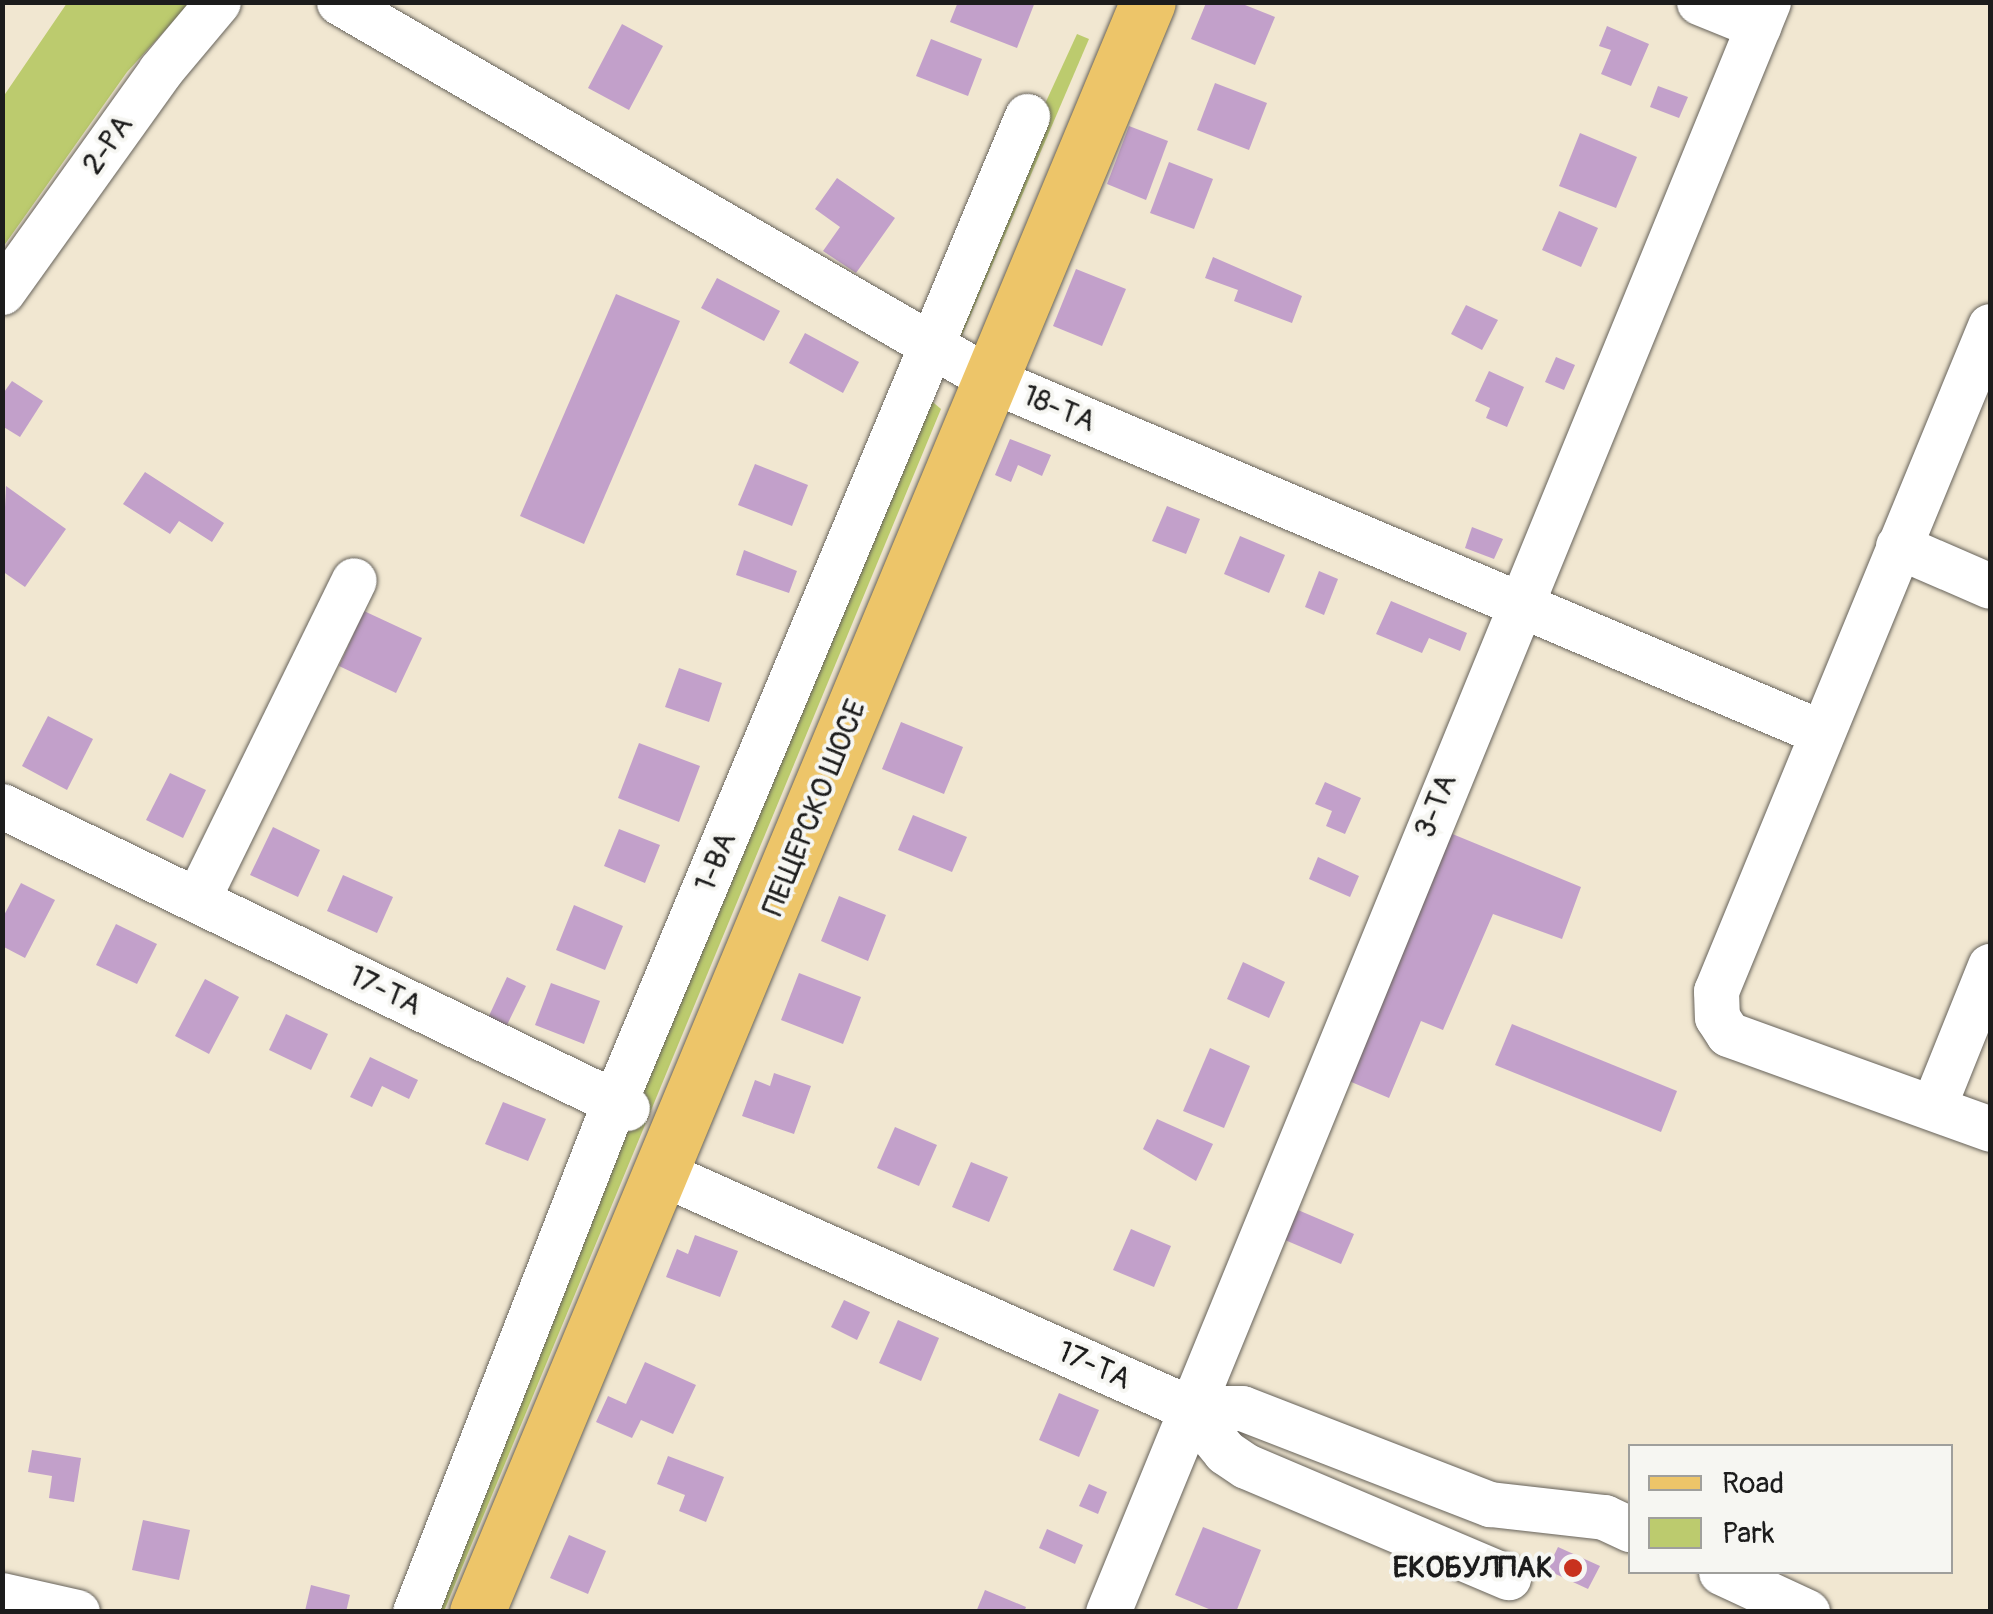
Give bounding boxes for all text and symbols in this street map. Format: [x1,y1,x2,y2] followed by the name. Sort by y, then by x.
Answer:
[75,108,141,182] street label: 2-РА
[1017,378,1101,440] street label: 18-ТА
[755,695,875,921] street label: ПЕЩЕРСКО ШОСЕ
[1407,769,1465,843] street label: 3-ТА
[688,827,744,897] street label: 1-ВА
[343,958,427,1024] street label: 17-ТА
[1052,1334,1136,1398] street label: 17-ТА
[1628,1444,1953,1574] legend
[1722,1465,1784,1502] text: Road
[1722,1515,1775,1552] text: Park
[1392,1550,1553,1586] place label: ЕКОБУЛПАК
[1562,1557,1584,1579] marker: ЕКОБУЛПАК

